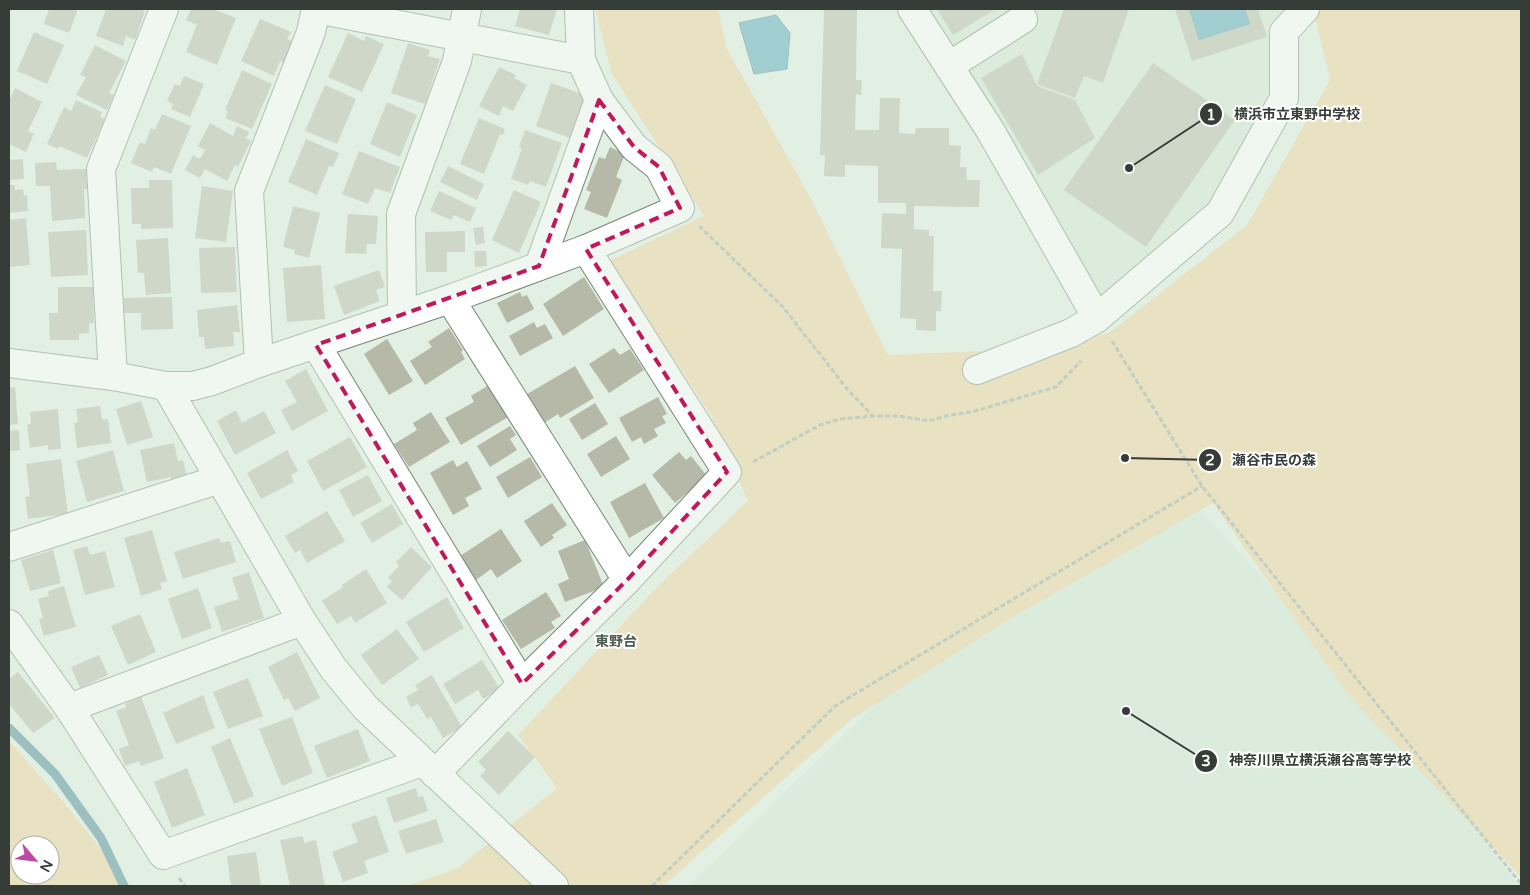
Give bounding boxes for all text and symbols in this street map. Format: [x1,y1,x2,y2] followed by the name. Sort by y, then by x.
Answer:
[1199,100,1370,129] callout: 横浜市立東野中学校
[1206,106,1216,124] text: 1
[1234,106,1360,123] text: 横浜市立東野中学校
[1197,446,1326,475] callout: 瀬谷市民の森
[1205,451,1215,469] text: 2
[1232,452,1316,469] text: 瀬谷市民の森
[595,633,637,650] district label: 東野台
[1194,746,1421,775] callout: 神奈川県立横浜瀬谷高等学校
[1201,752,1211,770] text: 3
[1229,752,1411,769] text: 神奈川県立横浜瀬谷高等学校
[10,835,60,885] north arrow
[36,857,56,875] text: N

